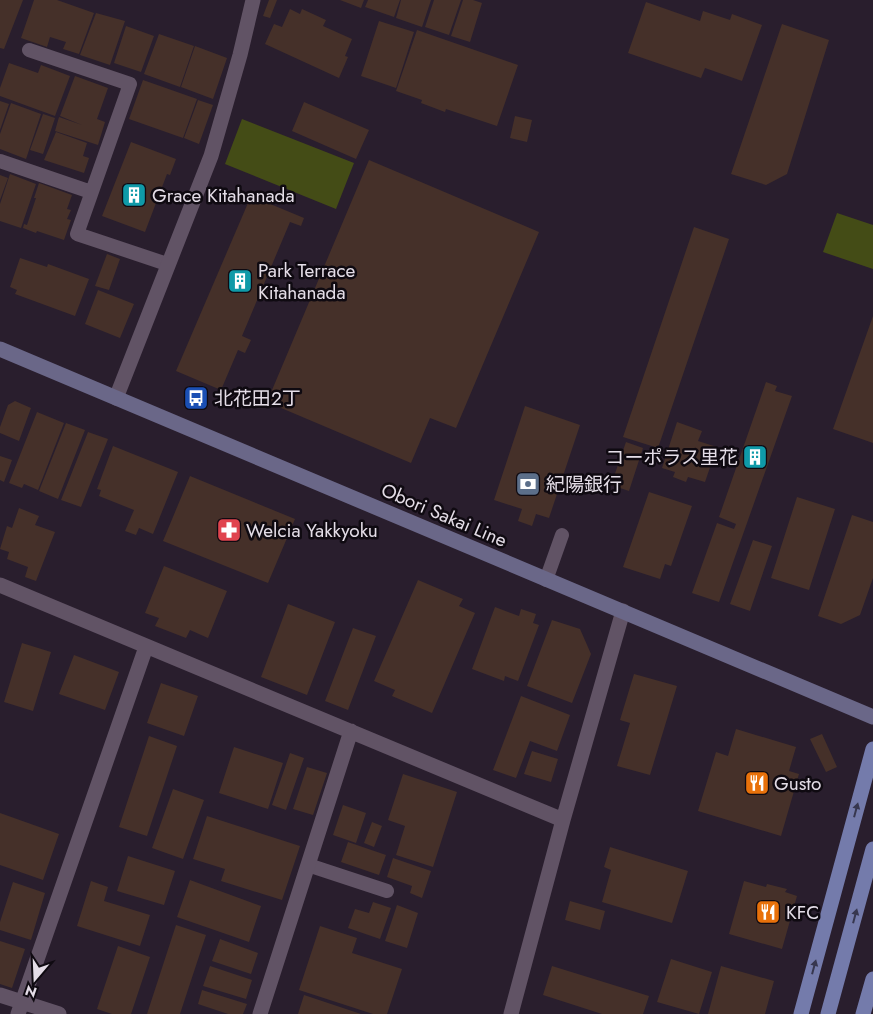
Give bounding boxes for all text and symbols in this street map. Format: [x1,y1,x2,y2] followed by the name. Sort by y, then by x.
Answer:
[121,182,147,208] building icon: Grace Kitahanada
[152,182,295,209] place label: Grace Kitahanada
[258,257,356,306] place label: Park Terrace Kitahanada
[227,268,253,294] building icon: Park Terrace Kitahanada
[183,385,209,411] bus stop icon: 北花田2丁
[214,385,301,412] place label: 北花田2丁
[605,444,738,471] place label: コーポラス里花
[742,444,768,470] building icon: コーポラス里花
[515,471,541,497] bank icon: 紀陽銀行
[546,471,622,498] place label: 紀陽銀行
[377,476,511,554] street label: Obori Sakai Line
[216,517,242,543] pharmacy icon: Welcia Yakkyoku
[246,517,378,544] place label: Welcia Yakkyoku
[744,770,770,796] restaurant icon: Gusto
[774,770,821,797] place label: Gusto
[852,802,860,818] one-way arrow
[755,899,781,925] restaurant icon: KFC
[786,899,819,926] place label: KFC
[851,909,859,924] one-way arrow
[10,954,60,1004] north arrow
[810,959,818,974] one-way arrow
[22,980,39,1003] text: N

